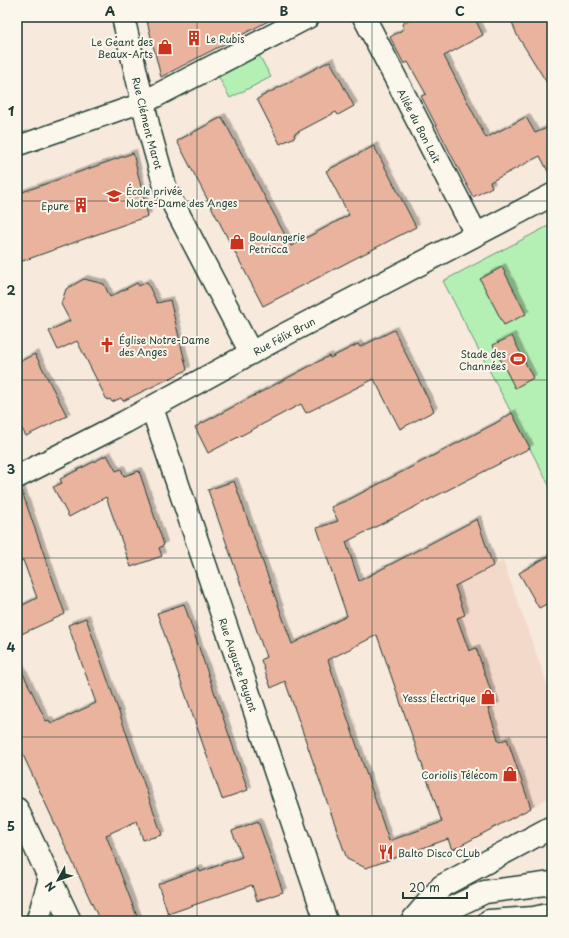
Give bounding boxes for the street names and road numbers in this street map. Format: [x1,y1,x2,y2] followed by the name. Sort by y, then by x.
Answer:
[130,75,167,171] street label: Rue Clément Marot
[395,86,445,165] street label: Allée du Bon Lait
[250,313,317,358] street label: Rue Félix Brun
[216,616,262,714] street label: Rue Auguste Payant

